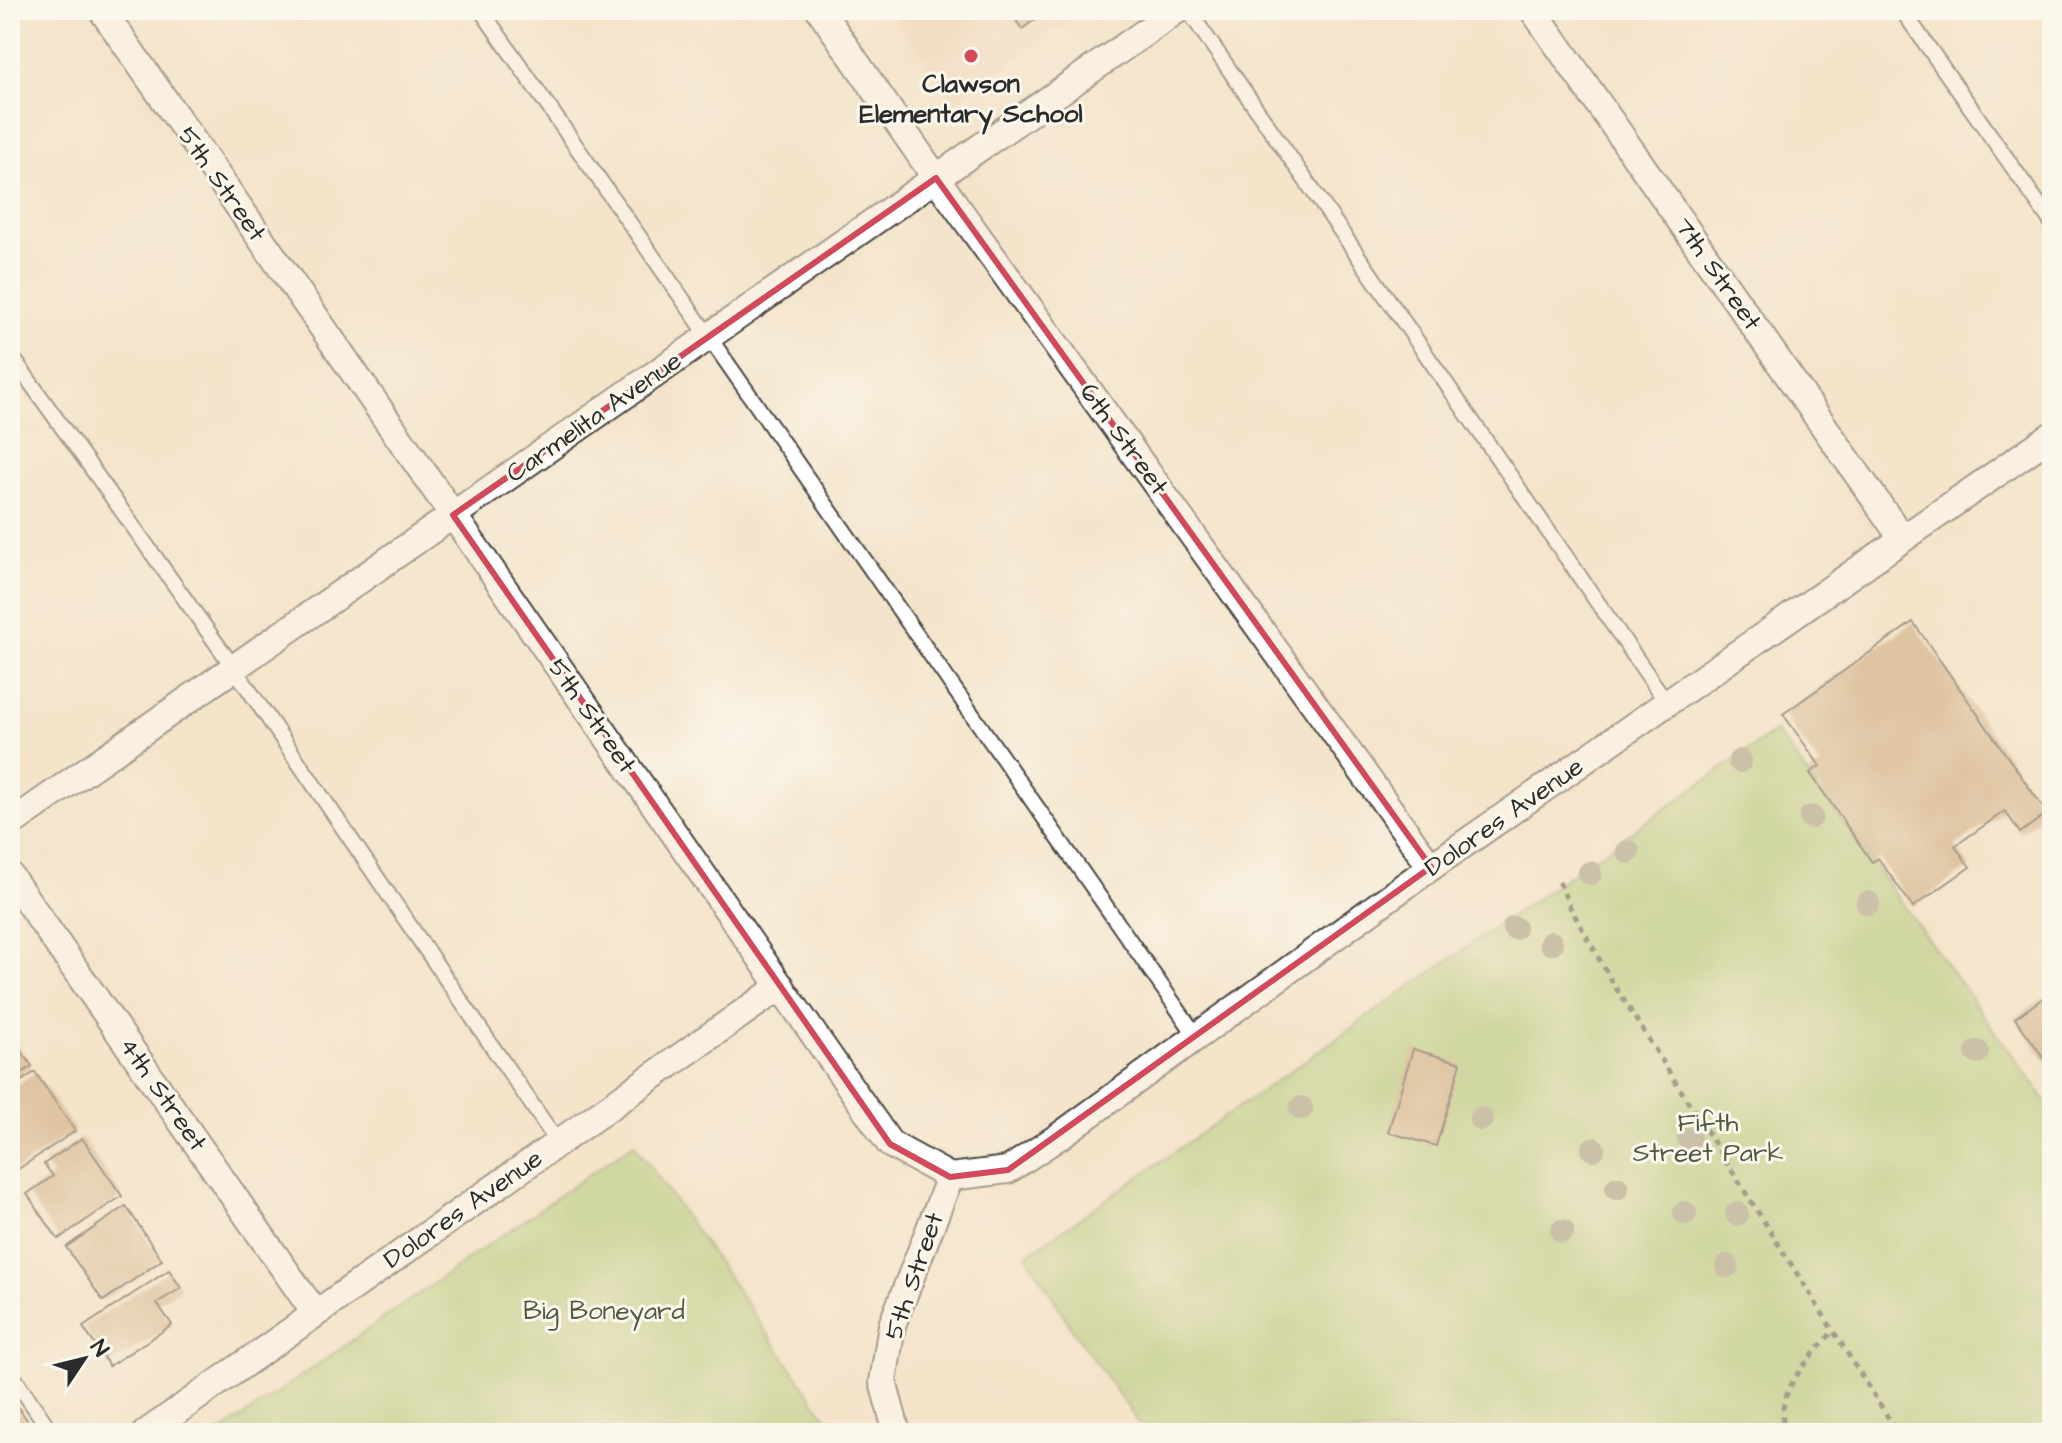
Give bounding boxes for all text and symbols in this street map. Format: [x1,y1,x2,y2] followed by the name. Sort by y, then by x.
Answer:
[962,47,980,65] marker: Clawson Elementary School
[860,66,1082,135] place label: Clawson Elementary School
[169,119,275,249] street label: 5th Street
[1666,210,1770,338] street label: 7th Street
[499,343,689,491] street label: Carmelita Avenue
[1071,376,1177,503] street label: 6th Street
[539,651,645,781] street label: 5th Street
[1417,749,1591,885] street label: Dolores Avenue
[110,1030,216,1159] street label: 4th Street
[1633,1105,1783,1171] park label: Fifth Street Park
[376,1141,550,1277] street label: Dolores Avenue
[875,1207,953,1344] street label: 5th Street
[523,1293,685,1331] park label: Big Boneyard
[44,1319,124,1399] north arrow
[83,1334,116,1363] text: N

